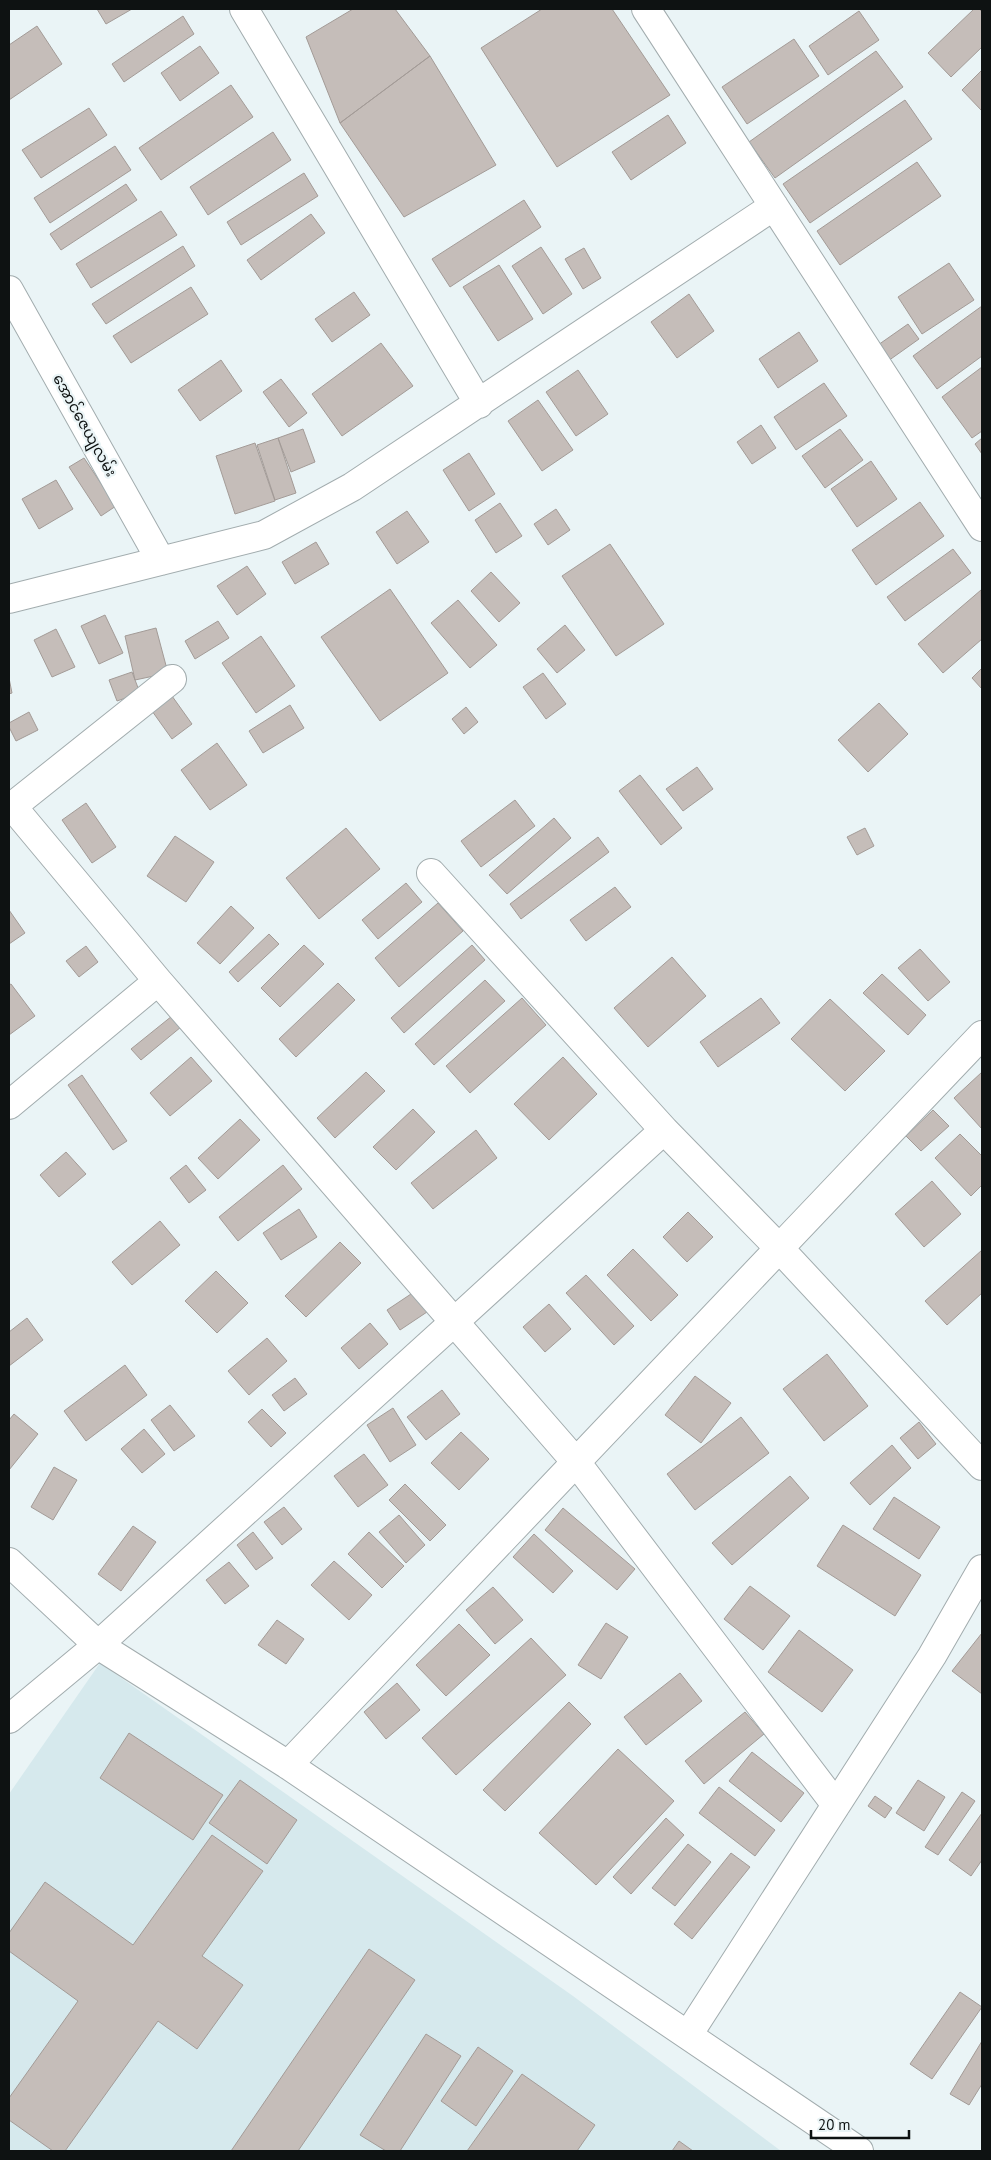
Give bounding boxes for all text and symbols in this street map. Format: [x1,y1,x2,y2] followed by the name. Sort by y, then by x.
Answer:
[46,370,121,481] street label: အောင်ဇေယျလမ်း
[811,2108,908,2140] scale bar
[818,2115,851,2134] text: 20 m

